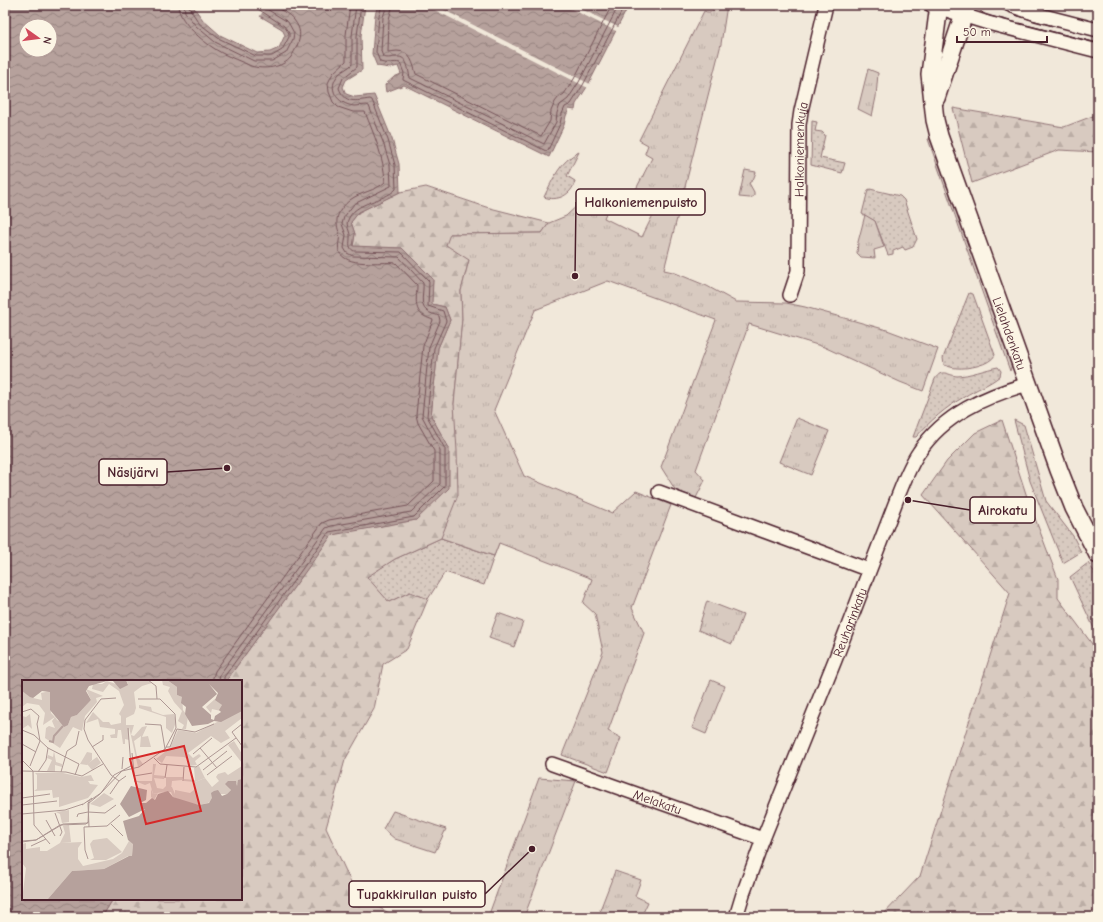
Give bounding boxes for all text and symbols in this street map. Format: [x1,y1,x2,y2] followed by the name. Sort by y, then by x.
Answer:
[18,18,58,58] north arrow
[957,18,1047,44] scale bar
[963,25,991,39] text: 50 m
[40,35,54,45] text: N
[792,100,811,197] street label: Halkoniemenkuja
[576,189,705,215] callout: Halkoniemenpuisto
[584,194,698,211] text: Halkoniemenpuisto
[989,295,1029,372] street label: Lielahdenkatu
[99,459,167,485] callout: Näsijärvi
[107,464,159,481] text: Näsijärvi
[970,497,1035,523] callout: Airokatu
[978,502,1028,519] text: Airokatu
[830,586,870,659] street label: Reuharinkatu
[22,680,242,900] inset map
[631,787,683,817] street label: Melakatu
[349,881,485,907] callout: Tupakkirullan puisto
[357,886,477,903] text: Tupakkirullan puisto

